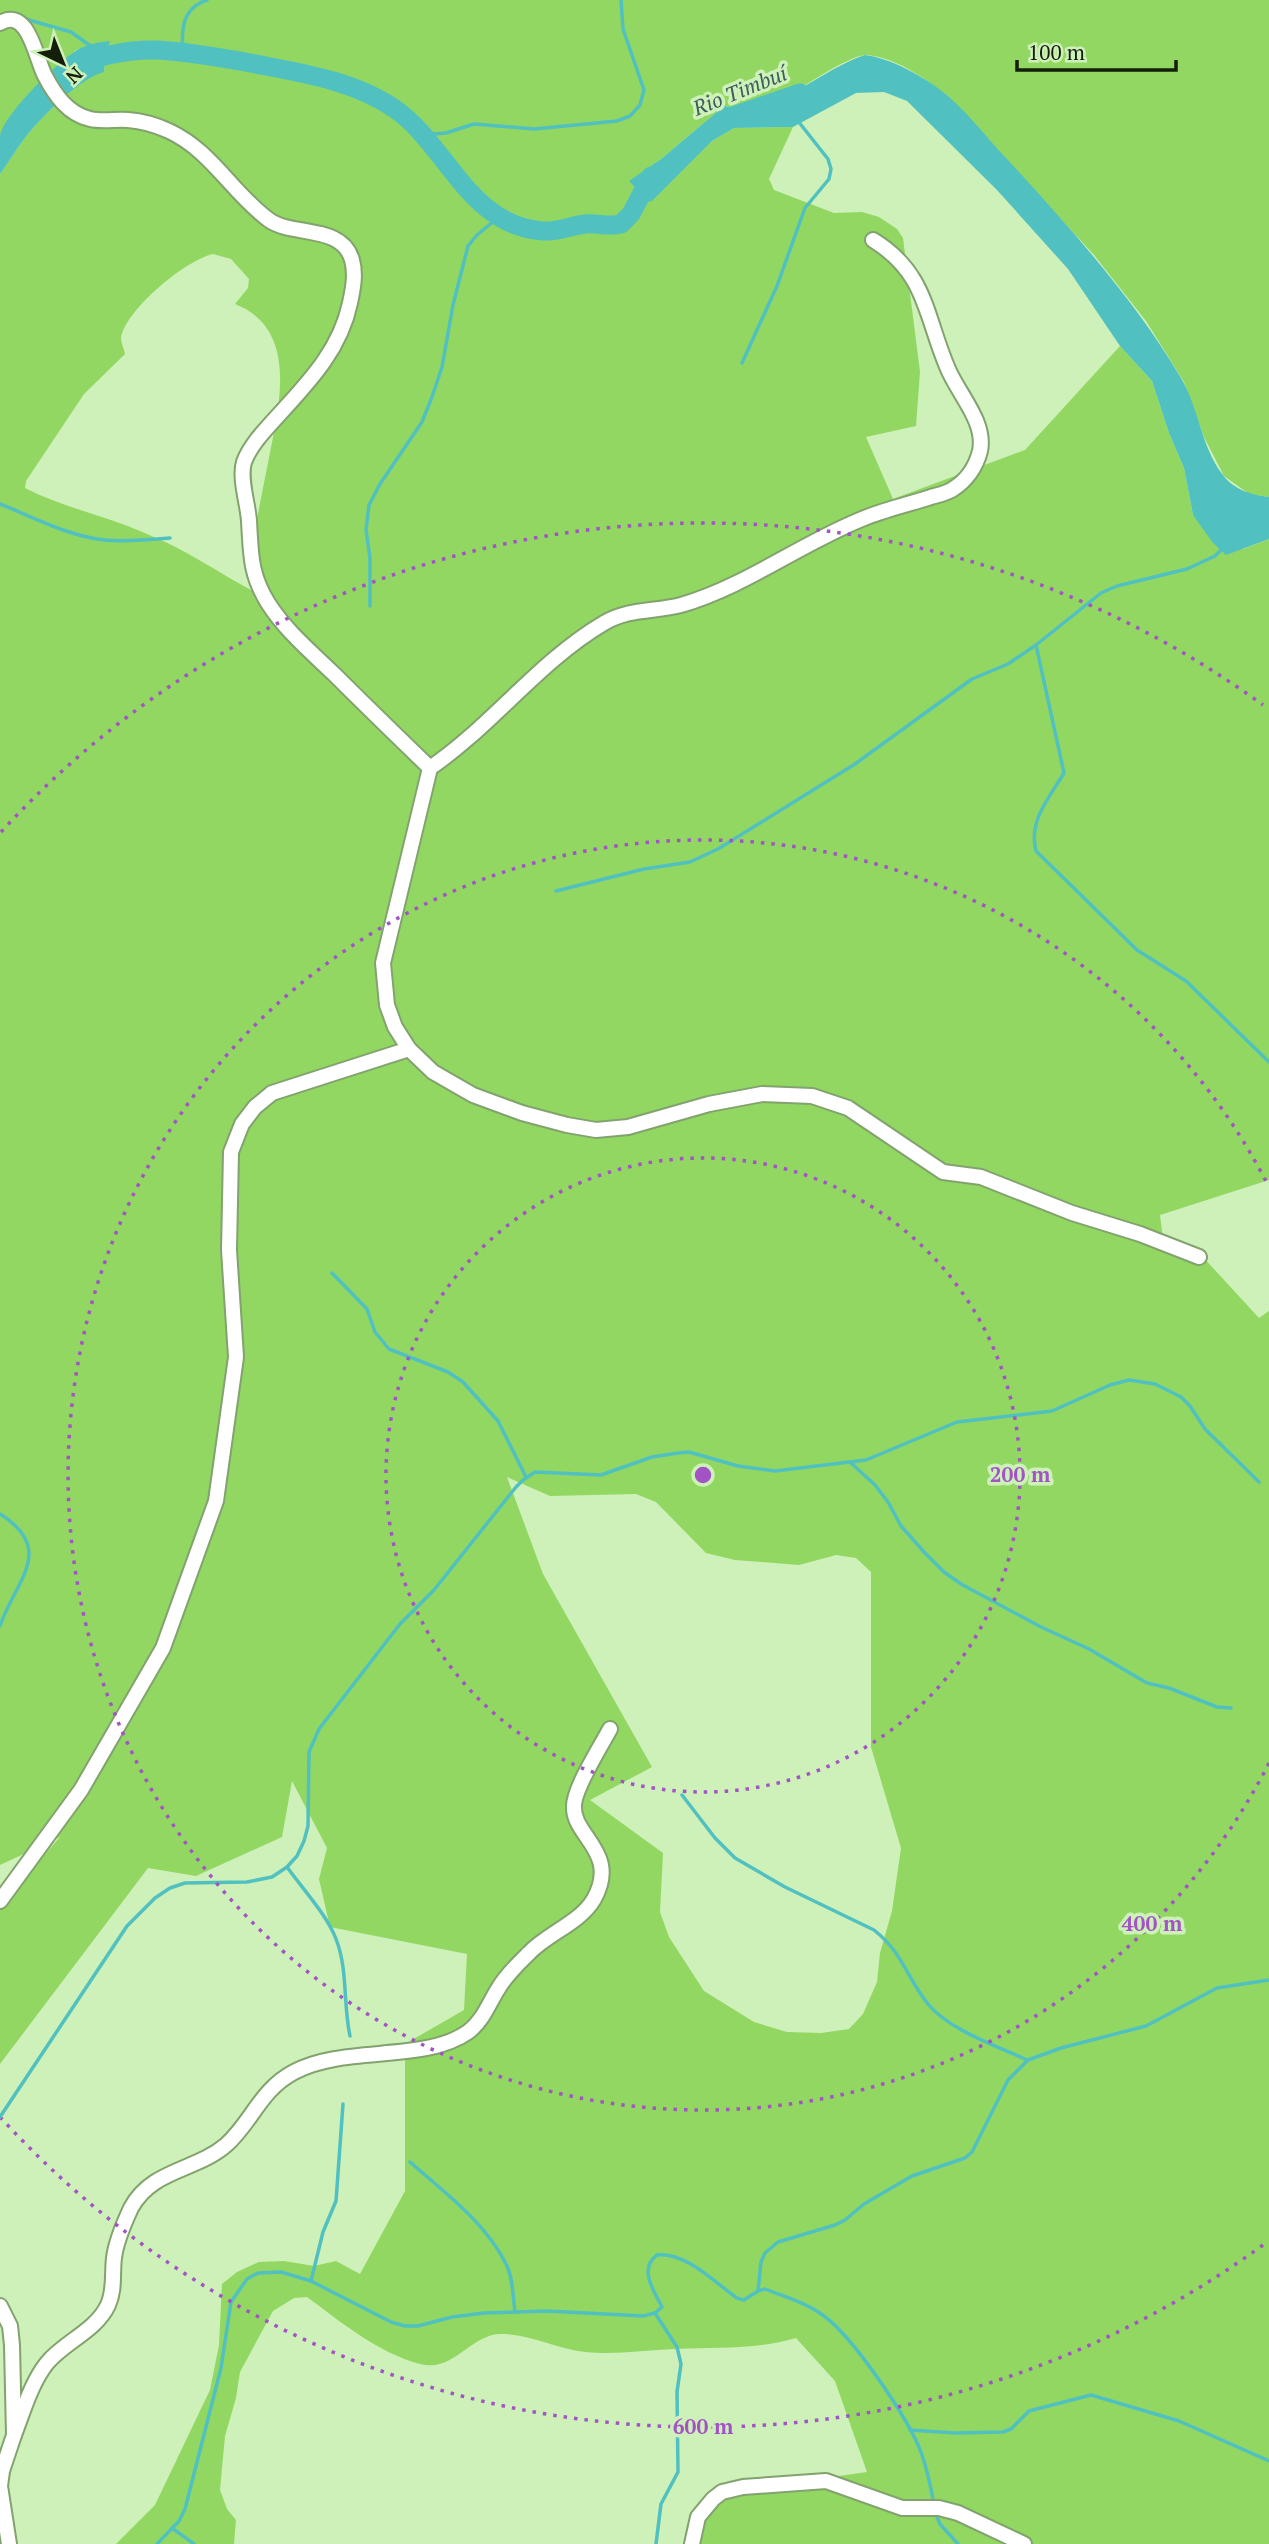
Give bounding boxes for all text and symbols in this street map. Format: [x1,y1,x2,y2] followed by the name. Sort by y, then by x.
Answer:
[28,28,98,98] north arrow
[1017,28,1176,72] scale bar
[1028,38,1085,66] text: 100 m
[688,58,793,122] water label: Rio Timbuí
[61,62,89,90] text: N
[990,1460,1051,1488] text: 200 m
[691,1463,715,1487] centre of rings
[1122,1909,1183,1937] text: 400 m
[673,2412,734,2440] text: 600 m

